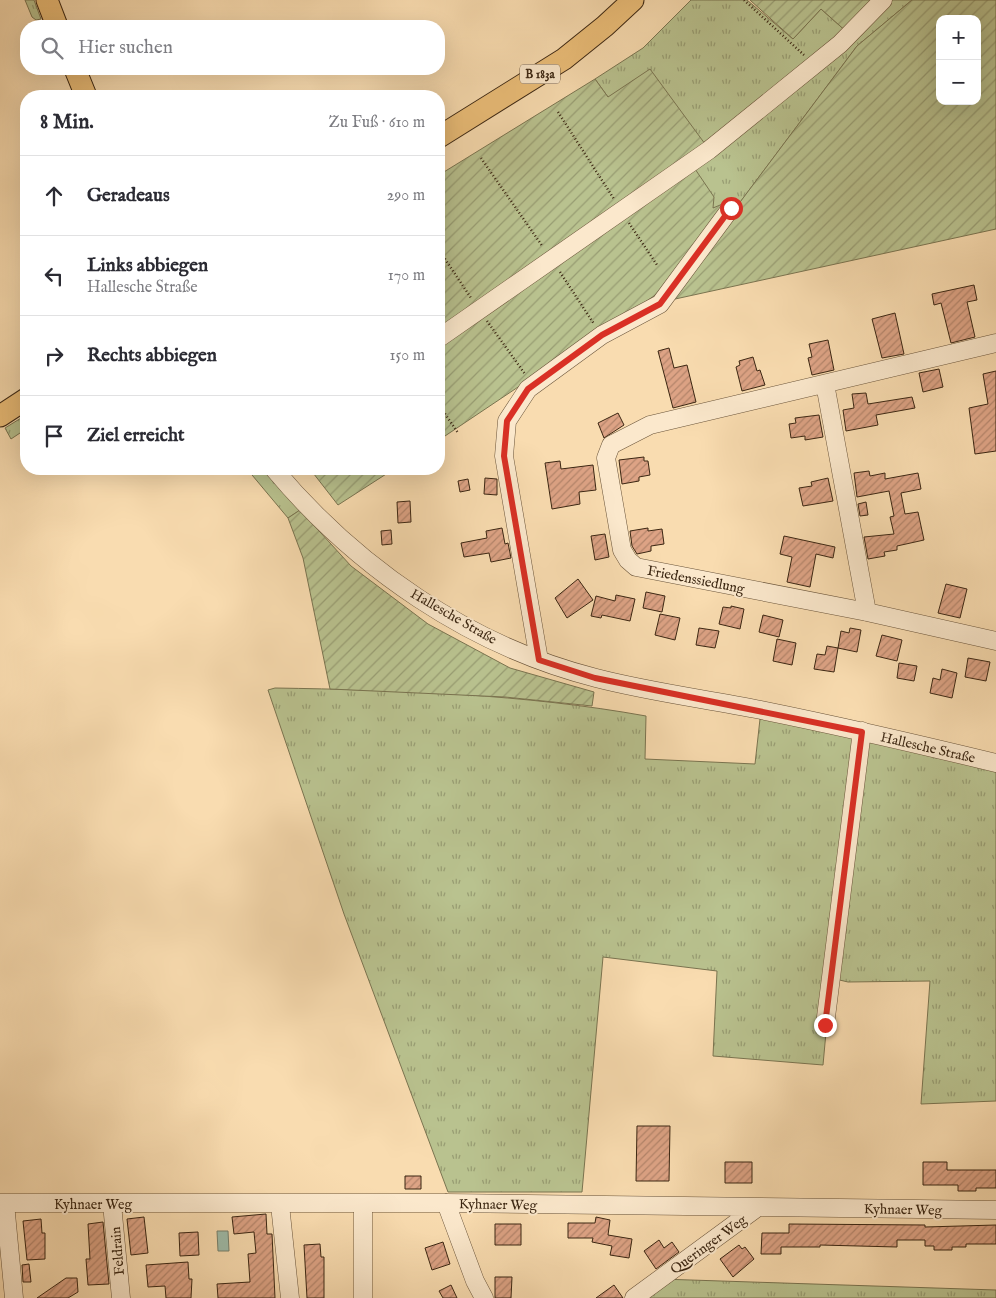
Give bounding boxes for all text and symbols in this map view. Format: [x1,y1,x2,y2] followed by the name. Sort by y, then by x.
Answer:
[936,15,981,105] map controls
[936,15,981,60] button: +
[20,20,445,75] search box
[38,34,66,62] icon: search
[78,36,173,60] text: Hier suchen
[936,60,981,105] button: −
[520,64,560,84] road number: B 183a
[40,109,94,136] text: 8 Min.
[329,113,425,133] text: Zu Fuß · 610 m
[40,182,68,210] icon: ahead
[87,184,170,208] text: Geradeaus
[387,186,425,206] text: 290 m
[720,197,743,220] route start
[87,254,208,278] text: Links abbiegen
[40,262,68,290] icon: left
[388,266,425,286] text: 170 m
[87,278,198,298] text: Hallesche Straße
[40,342,68,370] icon: right
[87,344,217,368] text: Rechts abbiegen
[390,346,425,366] text: 150 m
[40,422,68,450] icon: arrive
[87,424,185,448] text: Ziel erreicht
[646,562,746,598] street label: Friedenssiedlung
[407,585,500,649] street label: Hallesche Straße
[879,728,977,768] street label: Hallesche Straße
[814,1014,837,1037] route end
[459,1195,538,1215] street label: Kyhnaer Weg
[54,1196,133,1214] street label: Kyhnaer Weg
[864,1200,943,1220] street label: Kyhnaer Weg
[667,1211,751,1279] street label: Queringer Weg
[107,1225,129,1276] street label: Feldrain

